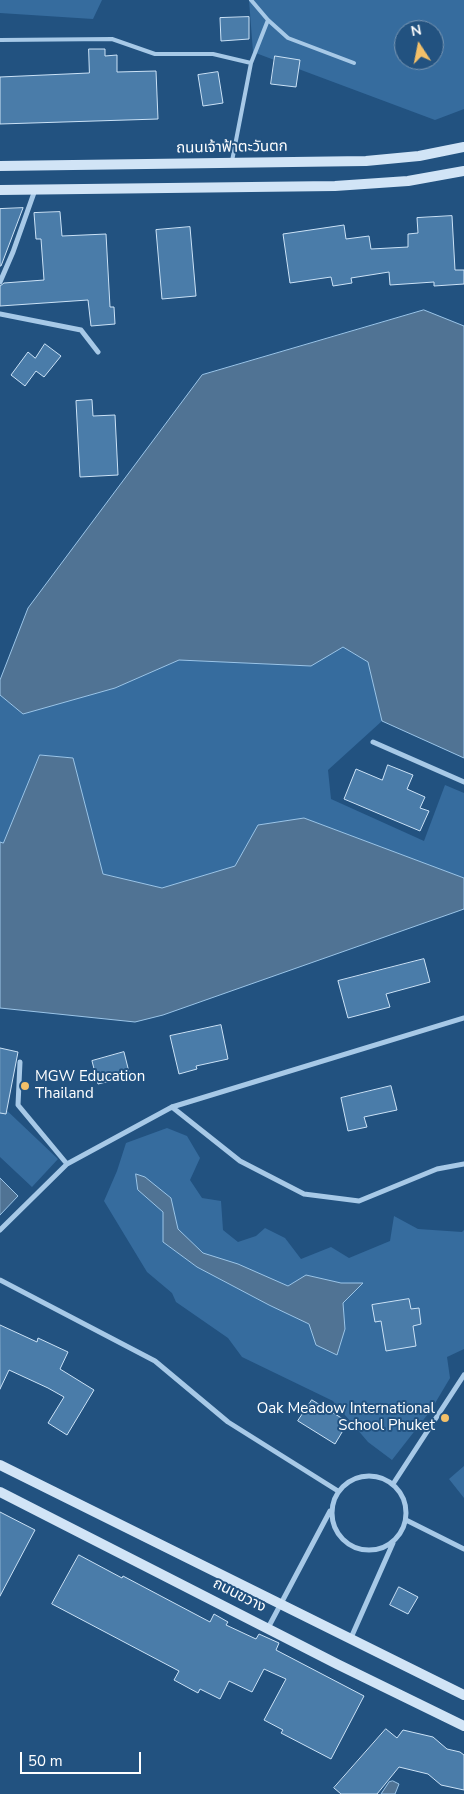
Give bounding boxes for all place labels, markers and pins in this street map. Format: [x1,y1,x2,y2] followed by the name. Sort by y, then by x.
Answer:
[35,1068,145,1103] place label: MGW Education Thailand
[19,1080,31,1092] marker: MGW Education Thailand
[257,1400,435,1435] place label: Oak Meadow International School Phuket
[439,1412,451,1424] marker: Oak Meadow International School Phuket

